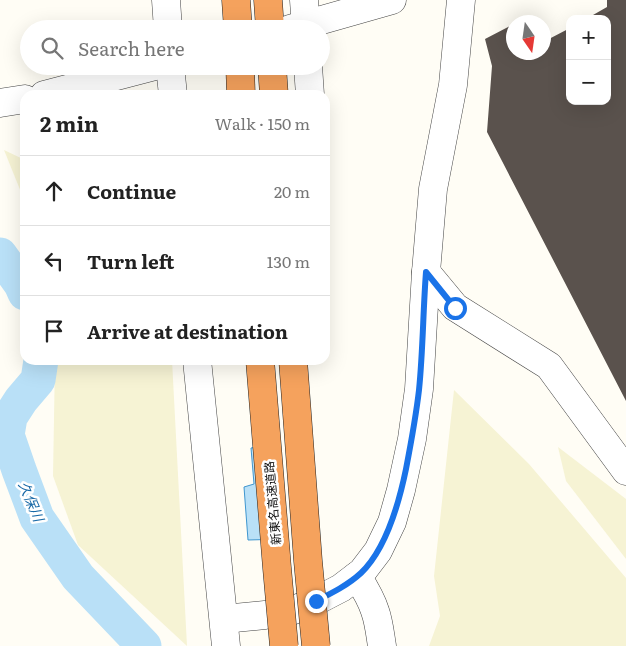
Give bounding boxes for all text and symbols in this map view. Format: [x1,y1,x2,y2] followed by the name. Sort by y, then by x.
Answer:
[506,15,551,60] north arrow
[566,15,611,105] map controls
[566,15,611,60] button: +
[20,20,330,75] search box
[38,34,66,62] icon: search
[78,34,185,62] text: Search here
[566,60,611,105] button: −
[40,107,99,138] text: 2 min
[215,111,310,135] text: Walk · 150 m
[40,177,68,205] icon: ahead
[87,177,176,205] text: Continue
[274,179,310,203] text: 20 m
[40,247,68,275] icon: left
[87,247,174,275] text: Turn left
[267,249,310,273] text: 130 m
[444,297,467,320] route start
[40,317,68,345] icon: arrive
[87,317,288,345] text: Arrive at destination
[259,460,285,546] street label: 新東名高速道路
[15,478,50,526] water label: 久保川
[305,590,328,613] route end

